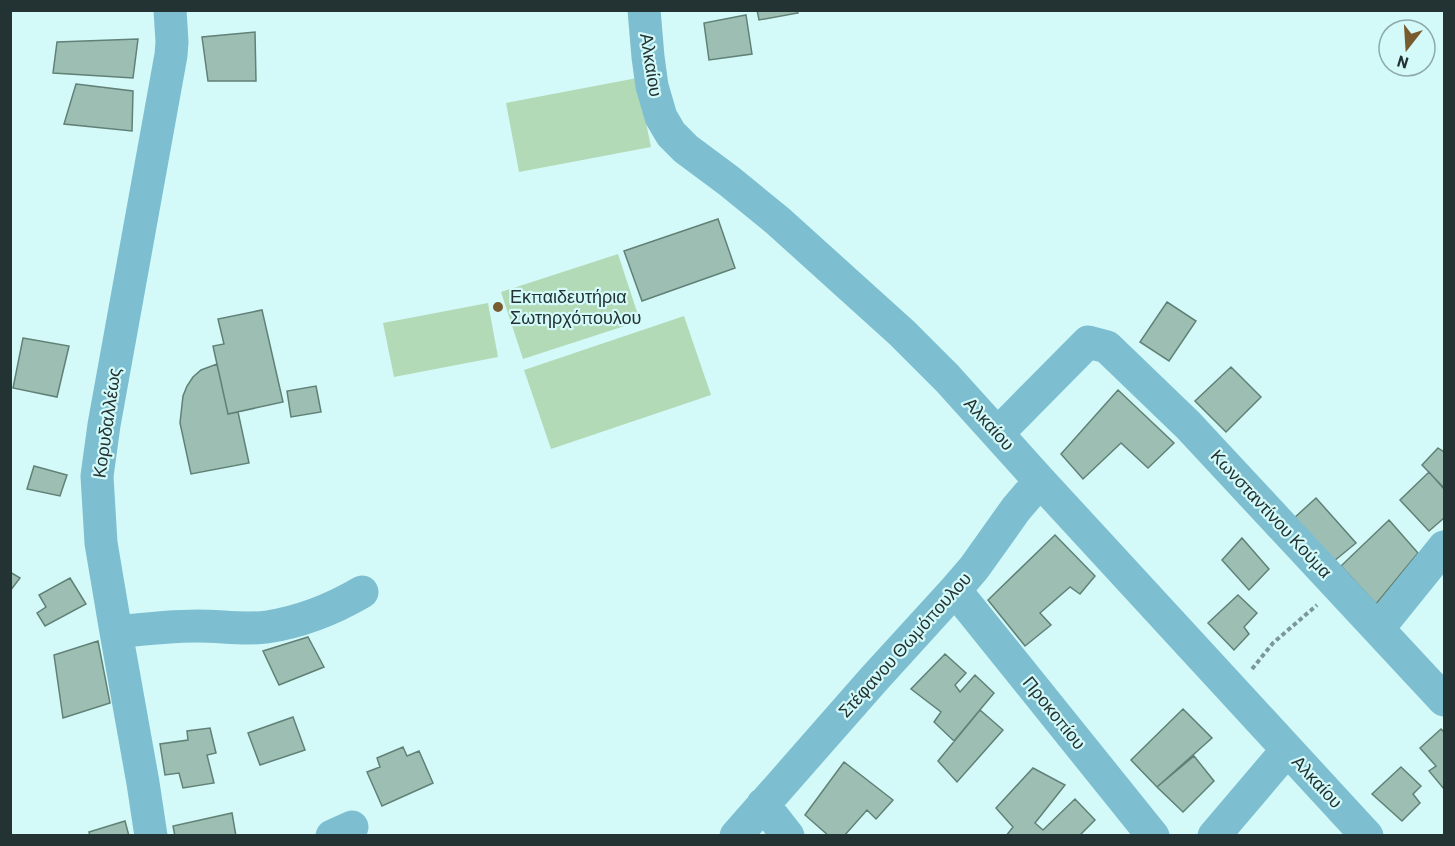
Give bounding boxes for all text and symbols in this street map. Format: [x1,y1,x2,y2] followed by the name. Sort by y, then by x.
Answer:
[1377,18,1437,78] north arrow
[636,31,668,98] street label: Αλκαίου
[1395,52,1410,73] text: N
[510,285,641,328] place label: Εκπαιδευτήρια Σωτηρχόπουλου
[491,300,505,314] marker: Εκπαιδευτήρια Σωτηρχόπουλου
[87,366,125,479] street label: Κορυδαλλέως
[960,392,1019,454] street label: Αλκαίου
[1207,445,1337,582] street label: Κωνσταντίνου Κούμα
[833,567,975,722] street label: Στέφανου Θωμόπουλου
[1019,671,1091,753] street label: Προκοπίου
[1288,750,1348,812] street label: Αλκαίου

